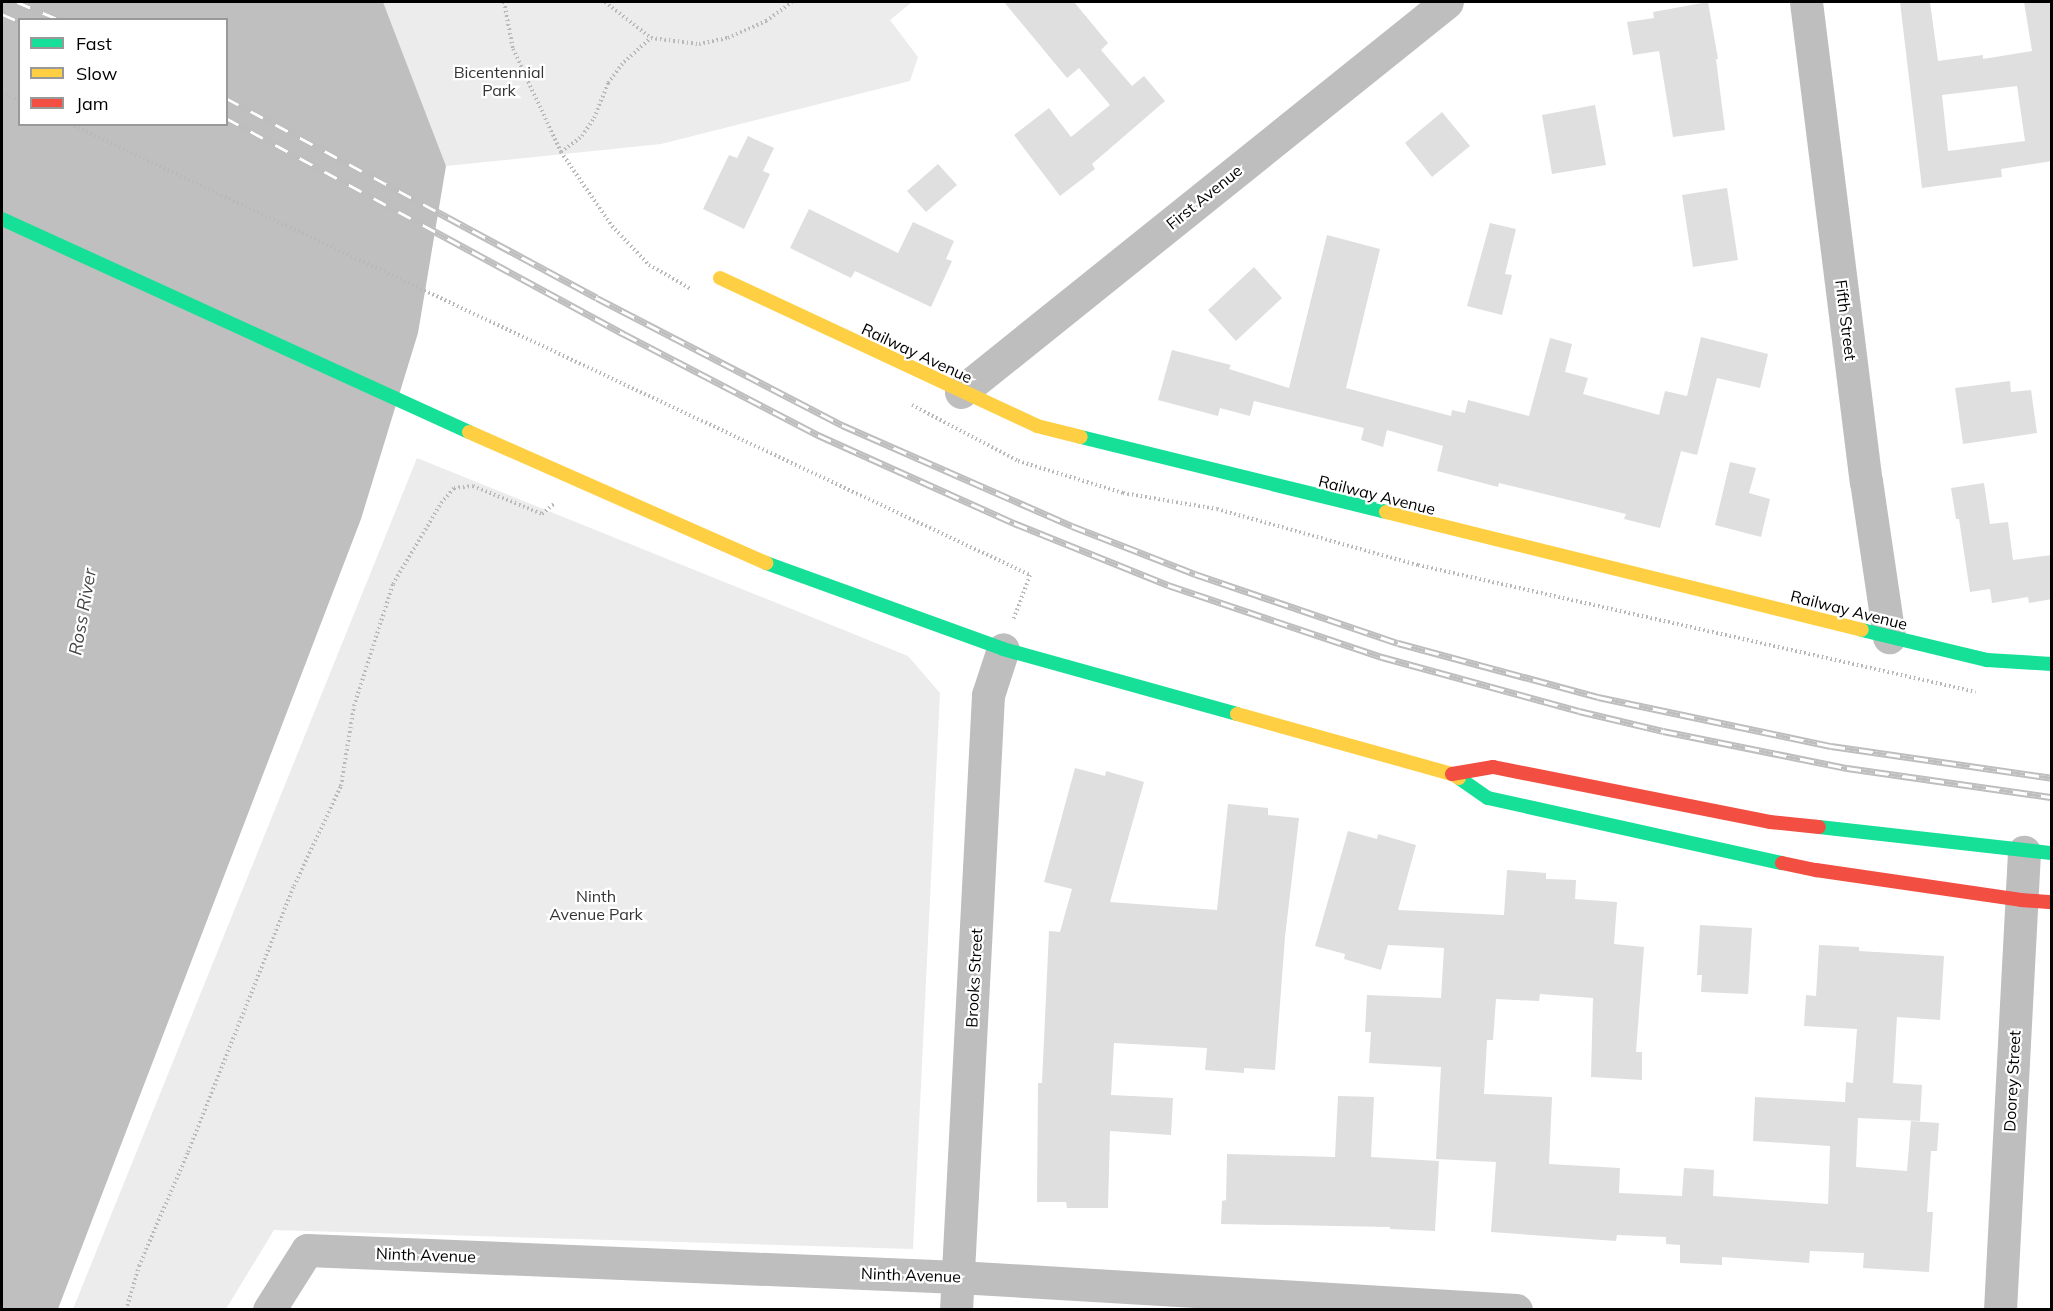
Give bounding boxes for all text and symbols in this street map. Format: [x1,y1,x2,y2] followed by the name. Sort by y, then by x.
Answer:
[18,18,228,126] legend
[76,32,112,55] text: Fast
[76,62,117,85] text: Slow
[454,62,544,100] park label: Bicentennial Park
[76,92,109,115] text: Jam
[1162,161,1246,233] street label: First Avenue
[1832,279,1860,361] street label: Fifth Street
[859,319,975,387] street label: Railway Avenue
[1316,471,1438,519] street label: Railway Avenue
[65,567,101,657] water label: Ross River
[1788,586,1910,634] street label: Railway Avenue
[549,886,643,924] park label: Ninth Avenue Park
[962,928,986,1028] street label: Brooks Street
[2000,1030,2024,1132] street label: Doorey Street
[376,1244,476,1266] street label: Ninth Avenue
[861,1264,961,1286] street label: Ninth Avenue

